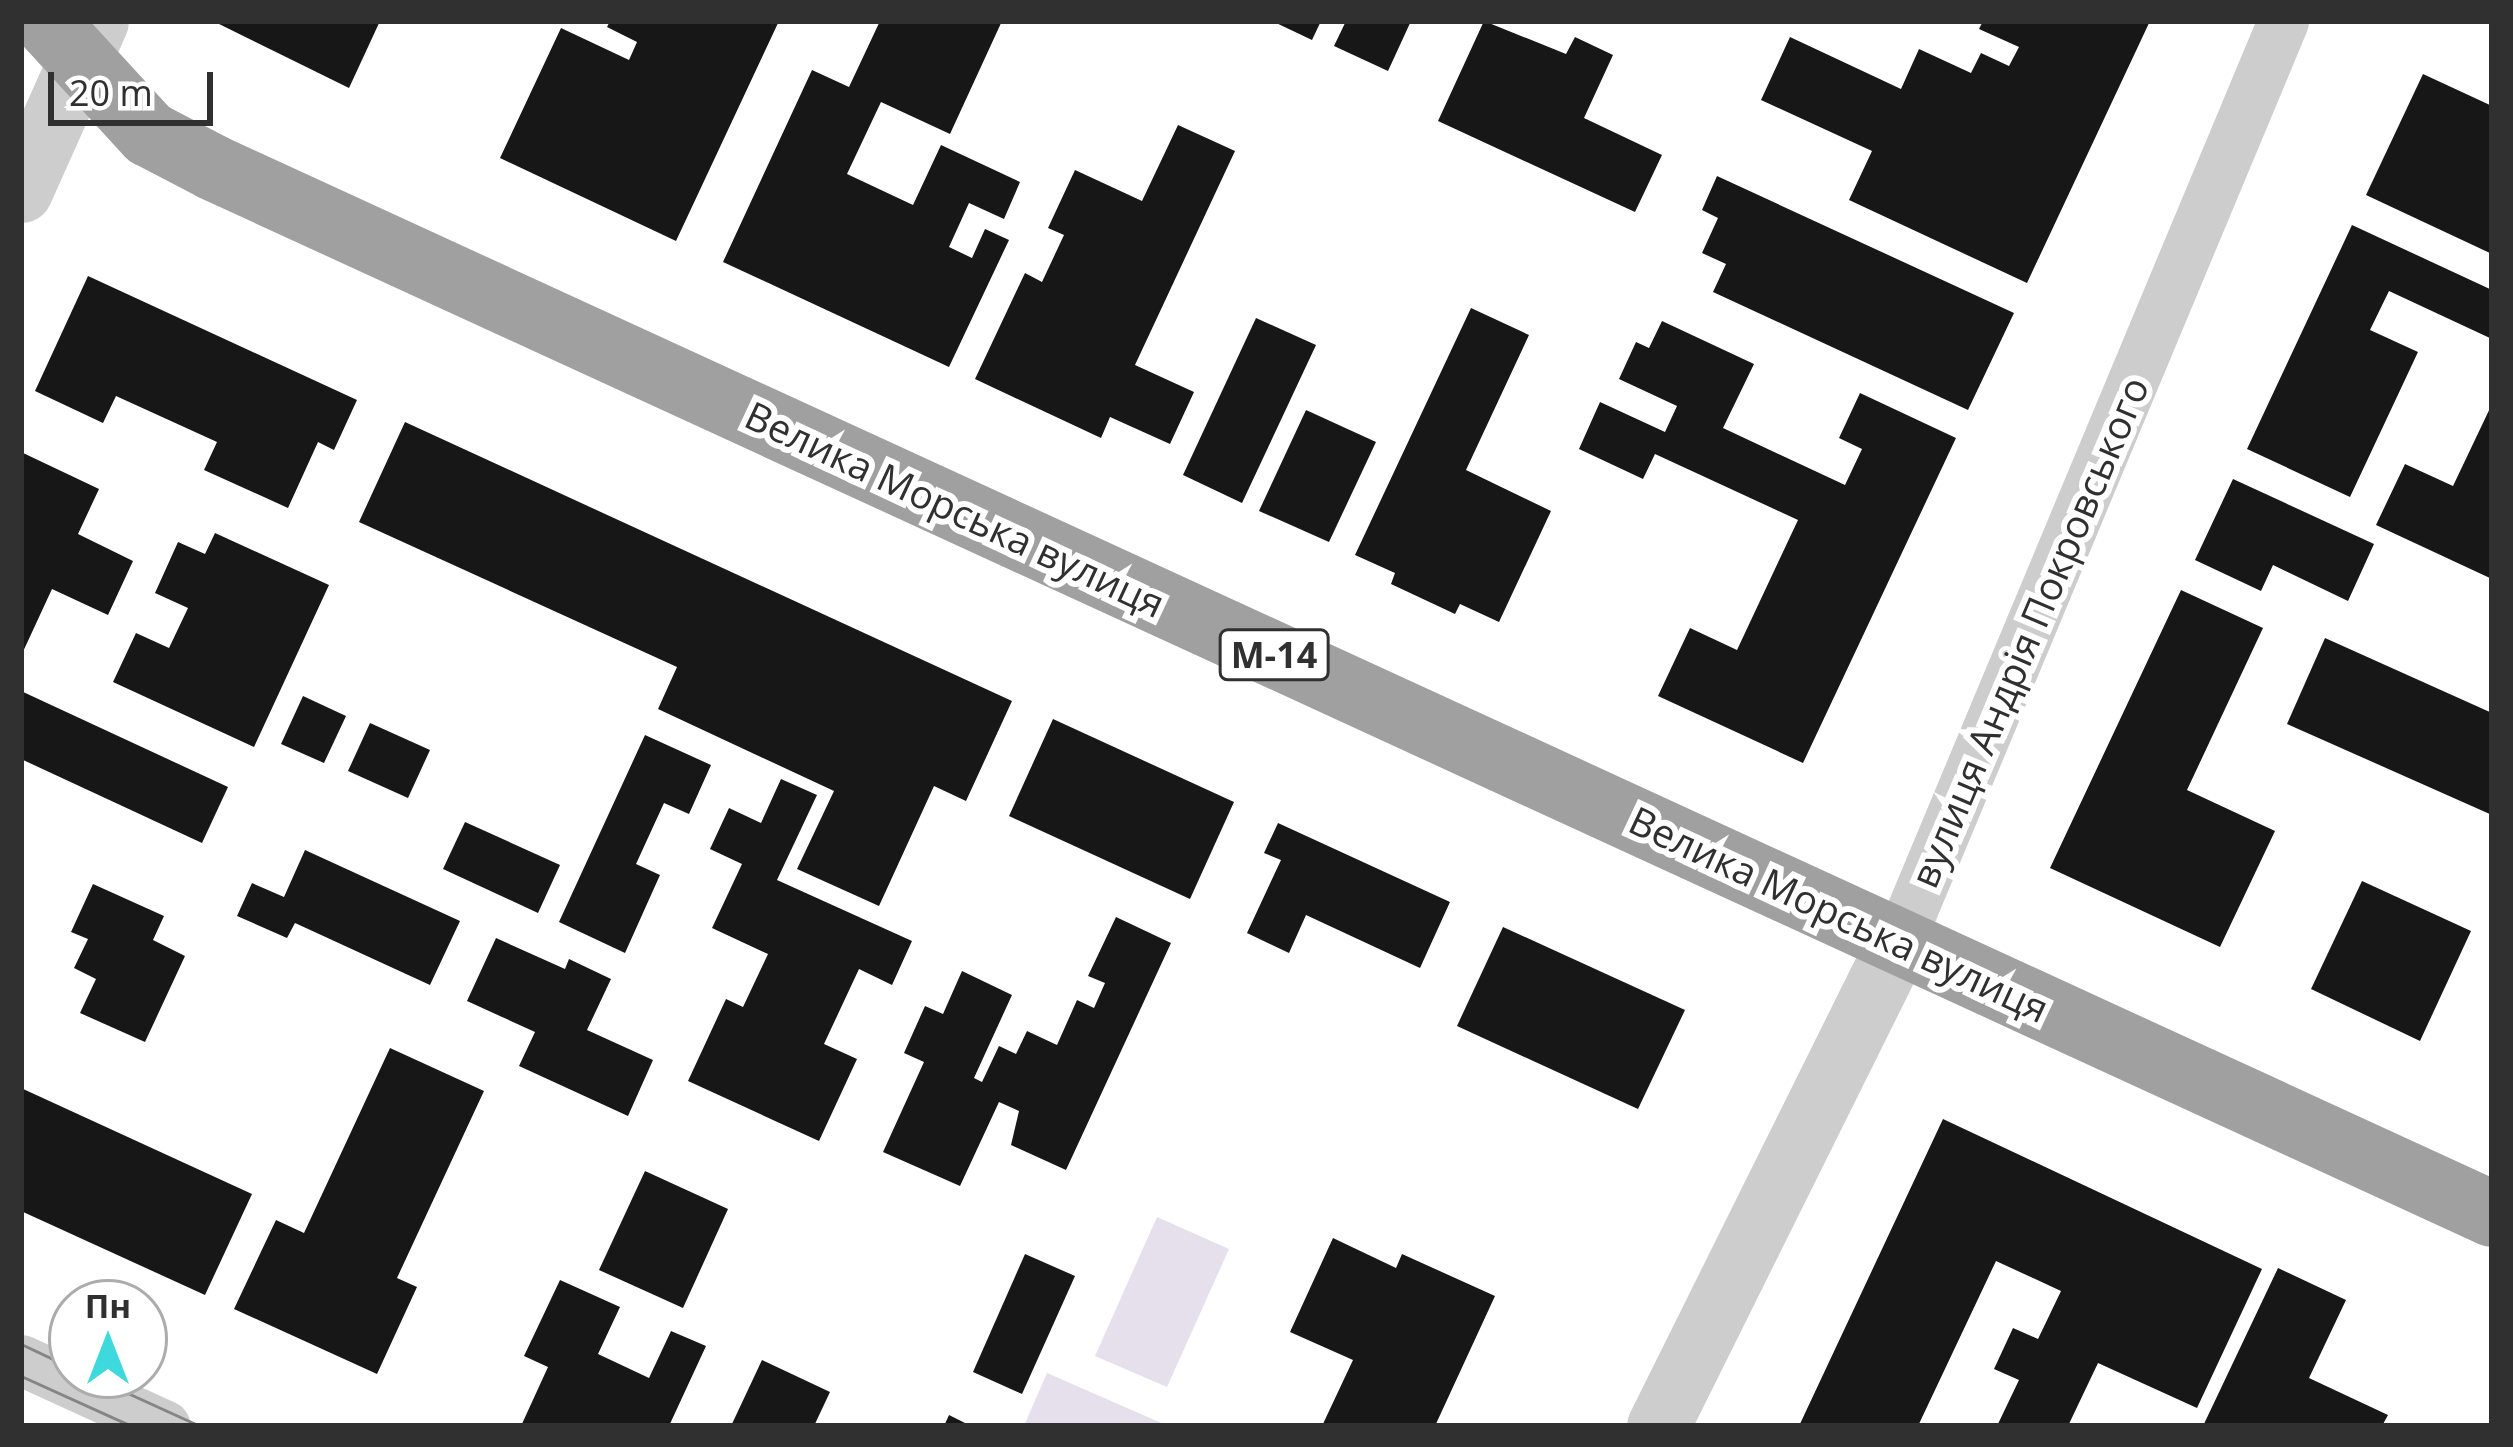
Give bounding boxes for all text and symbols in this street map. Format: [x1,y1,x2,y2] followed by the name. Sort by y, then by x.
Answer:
[54,48,219,122] scale bar
[69,68,153,117] text: 20 m
[1900,370,2158,894] street label: вулиця Андрія Покровського
[738,391,1172,627] street label: Велика Морська вулиця
[1217,625,1331,685] road number: М-14
[1622,796,2056,1032] street label: Велика Морська вулиця
[48,1279,168,1399] north arrow
[85,1283,131,1328] text: Пн

